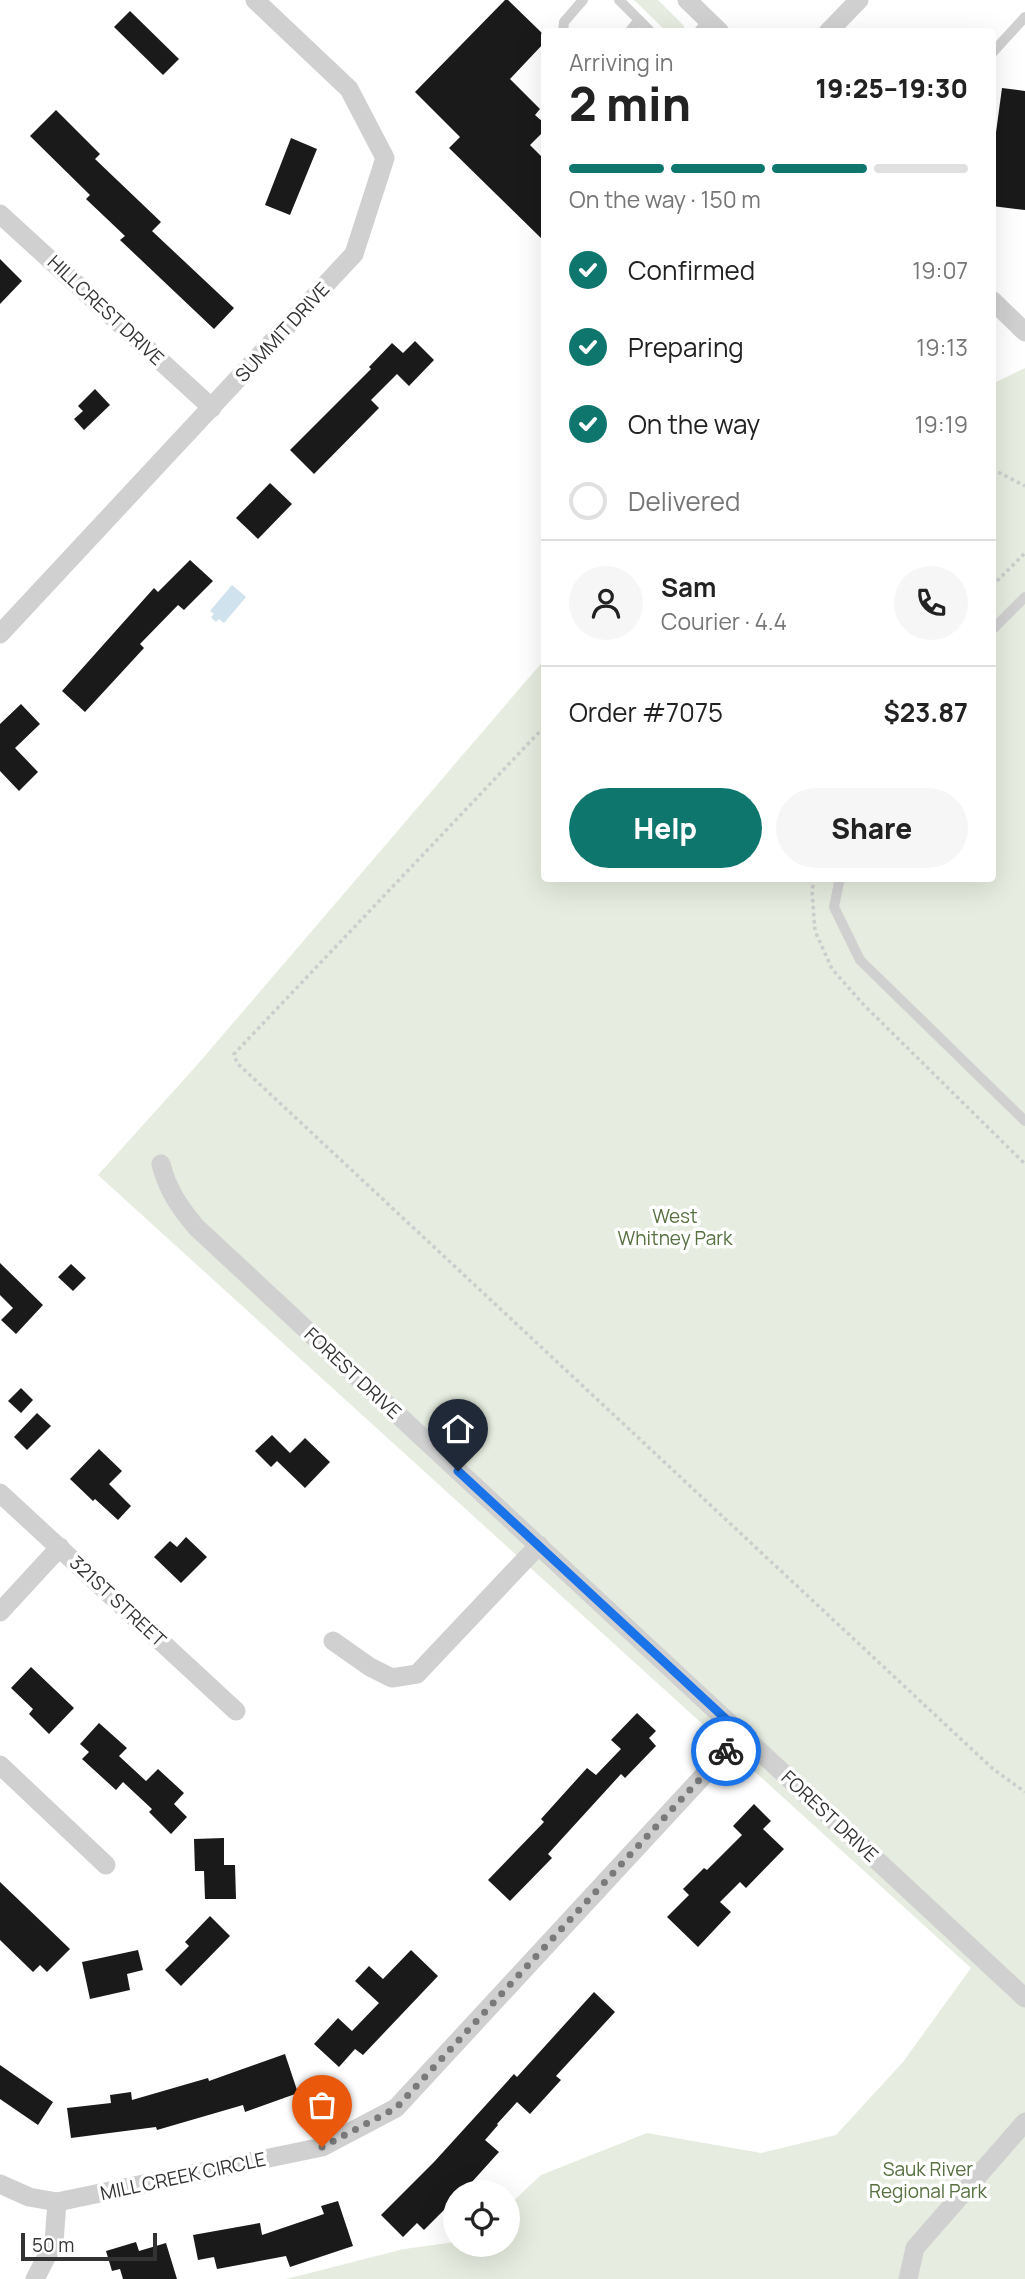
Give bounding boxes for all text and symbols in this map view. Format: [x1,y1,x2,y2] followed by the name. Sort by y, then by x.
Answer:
[569,46,674,78] text: Arriving in
[816,70,968,106] text: 19:25–19:30
[569,72,691,135] text: 2 min
[569,183,761,215] text: On the way · 150 m
[42,249,170,371] street label: HILLCREST DRIVE
[569,251,607,289] icon: check
[628,252,755,288] text: Confirmed
[912,254,968,286] text: 19:07
[229,277,335,387] street label: SUMMIT DRIVE
[569,328,607,366] icon: check
[628,329,744,365] text: Preparing
[916,331,968,363] text: 19:13
[569,405,607,443] icon: check
[628,406,760,442] text: On the way
[915,408,968,440] text: 19:19
[628,483,740,519] text: Delivered
[569,566,643,640] button: person
[894,566,968,640] button: phone
[661,569,716,605] text: Sam
[661,605,787,637] text: Courier · 4.4
[569,694,723,730] text: Order #7075
[883,694,968,730] text: $23.87
[569,788,762,868] button: Help
[776,788,968,868] button: Share
[618,1203,733,1251] park label: West Whitney Park
[299,1321,407,1425] street label: FOREST DRIVE
[428,1399,488,1471] pin
[439,1410,477,1448] icon: home
[64,1550,172,1653] street label: 321ST STREET
[691,1716,761,1786] courier
[707,1732,745,1770] icon: bike
[776,1764,884,1868] street label: FOREST DRIVE
[292,2075,352,2147] pin
[303,2086,341,2124] icon: bag
[98,2146,268,2206] street label: MILL CREEK CIRCLE
[869,2156,988,2204] park label: Sauk River Regional Park
[443,2180,520,2257] map controls
[443,2180,520,2257] button: locate
[21,2230,158,2262] scale bar
[32,2232,74,2258] text: 50 m

